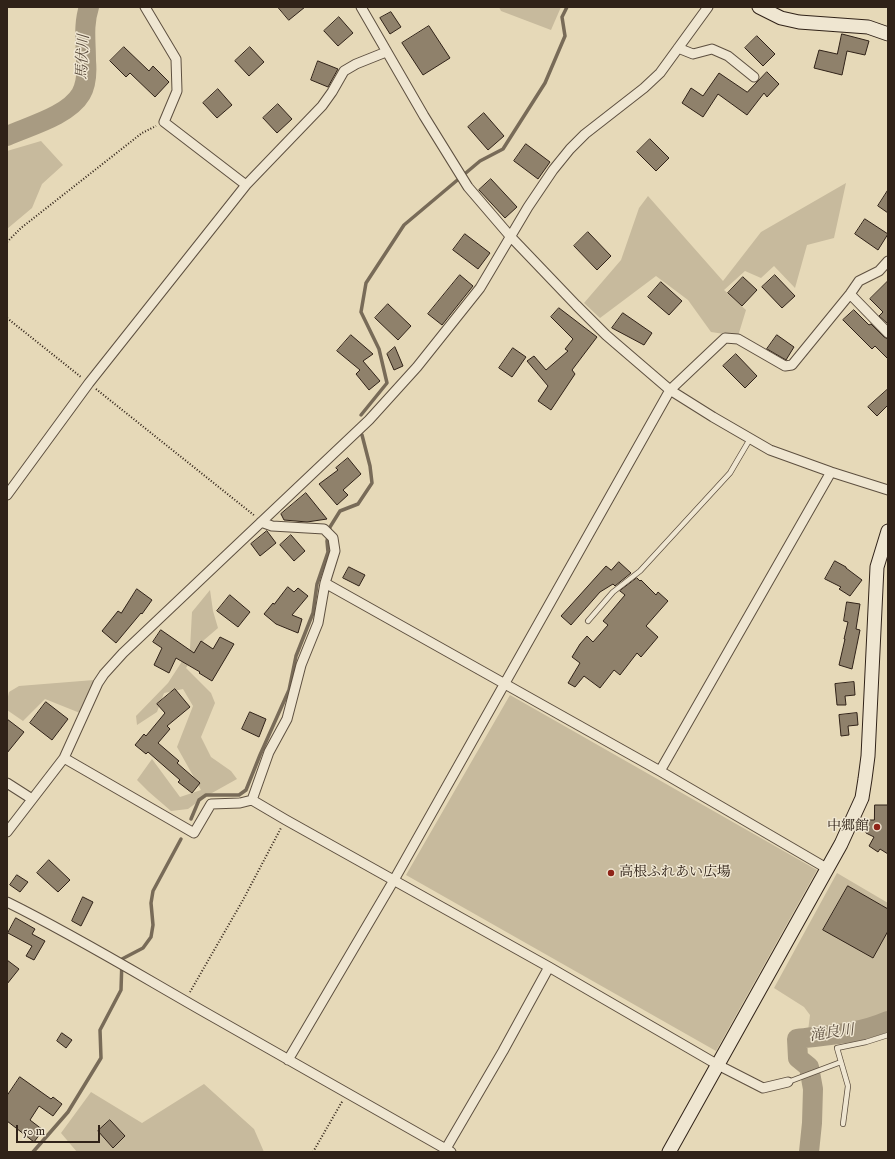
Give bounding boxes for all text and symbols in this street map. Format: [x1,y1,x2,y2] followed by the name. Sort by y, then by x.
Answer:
[74,34,94,80] water label: 馬伏川
[827,819,869,835] place label: 中郷館
[872,822,882,832] marker: 中郷館
[619,865,731,881] place label: 高根ふれあい広場
[606,868,616,878] marker: 高根ふれあい広場
[808,1022,856,1046] water label: 滝良川
[18,1117,102,1143] scale bar
[23,1124,45,1139] text: 50 m

